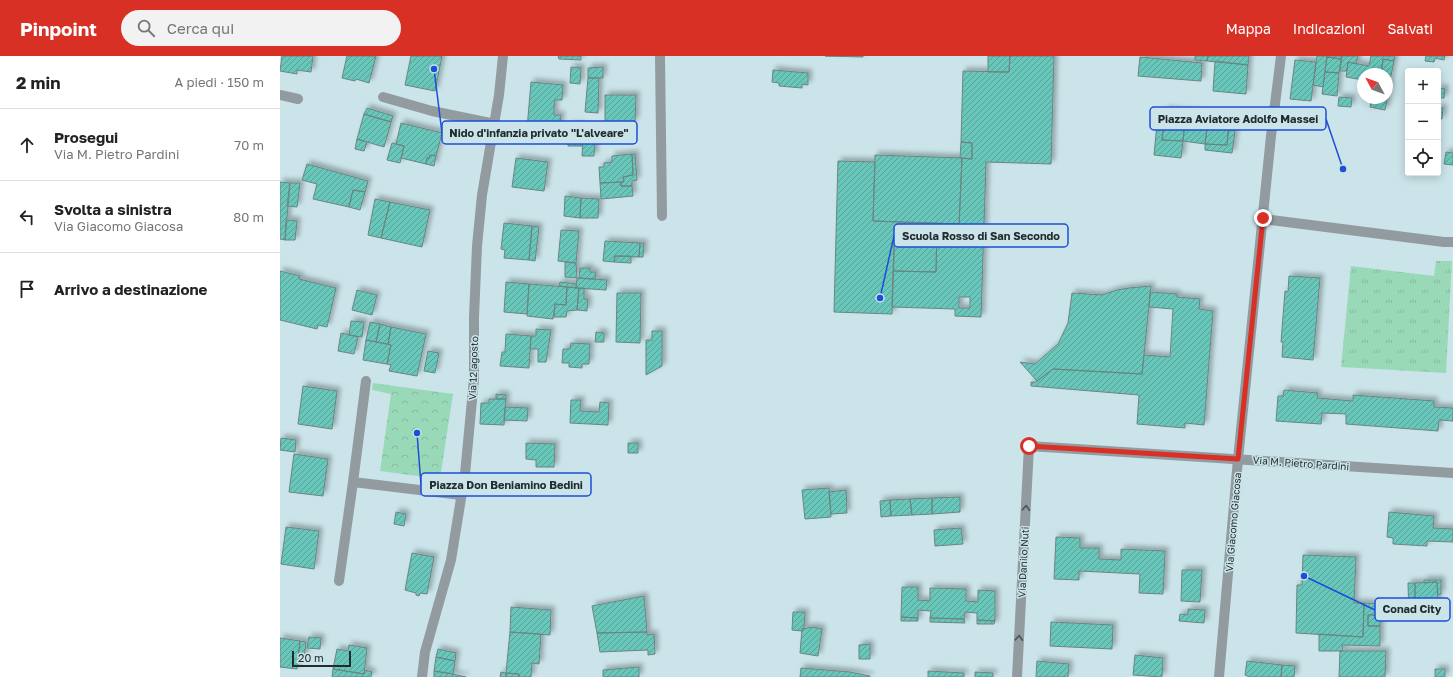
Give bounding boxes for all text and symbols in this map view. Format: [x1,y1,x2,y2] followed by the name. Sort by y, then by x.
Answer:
[121,10,401,46] search box
[20,17,97,40] text: Pinpoint
[135,17,157,39] icon: search
[167,19,234,37] text: Cerca qui
[1226,20,1271,37] text: Mappa
[1293,20,1365,37] text: Indicazioni
[1387,20,1433,37] text: Salvati
[1357,68,1393,104] north arrow
[1405,68,1441,176] map controls
[1405,68,1441,104] button: +
[16,72,60,93] text: 2 min
[174,74,264,90] text: A piedi · 150 m
[1405,104,1441,140] button: −
[1150,107,1326,130] callout: Piazza Aviatore Adolfo Massei
[1158,112,1318,125] text: Piazza Aviatore Adolfo Massei
[442,121,637,144] callout: Nido d'infanzia privato "L'alveare"
[449,126,629,139] text: Nido d'infanzia privato "L'alveare"
[54,128,118,146] text: Prosegui
[16,134,38,156] icon: ahead
[234,137,264,153] text: 70 m
[1405,140,1441,176] button: locate
[54,146,179,162] text: Via M. Pietro Pardini
[54,200,172,218] text: Svolta a sinistra
[16,206,38,228] icon: left
[233,209,264,225] text: 80 m
[1254,209,1272,227] route end
[54,218,183,234] text: Via Giacomo Giacosa
[894,224,1068,247] callout: Scuola Rosso di San Secondo
[902,229,1060,242] text: Scuola Rosso di San Secondo
[16,278,38,300] icon: arrive
[54,280,207,298] text: Arrivo a destinazione
[466,336,480,400] street label: Via 12 agosto
[1020,437,1038,455] route start
[1252,454,1350,472] street label: Via M. Pietro Pardini
[1223,472,1243,572] street label: Via Giacomo Giacosa
[421,473,591,496] callout: Piazza Don Beniamino Bedini
[429,478,583,491] text: Piazza Don Beniamino Bedini
[1022,505,1031,511] one-way arrow
[1015,526,1031,598] street label: Via Danilo Nuti
[1375,598,1450,621] callout: Conad City
[1383,602,1442,615] text: Conad City
[1015,635,1024,641] one-way arrow
[292,649,351,668] scale bar
[298,651,324,664] text: 20 m

